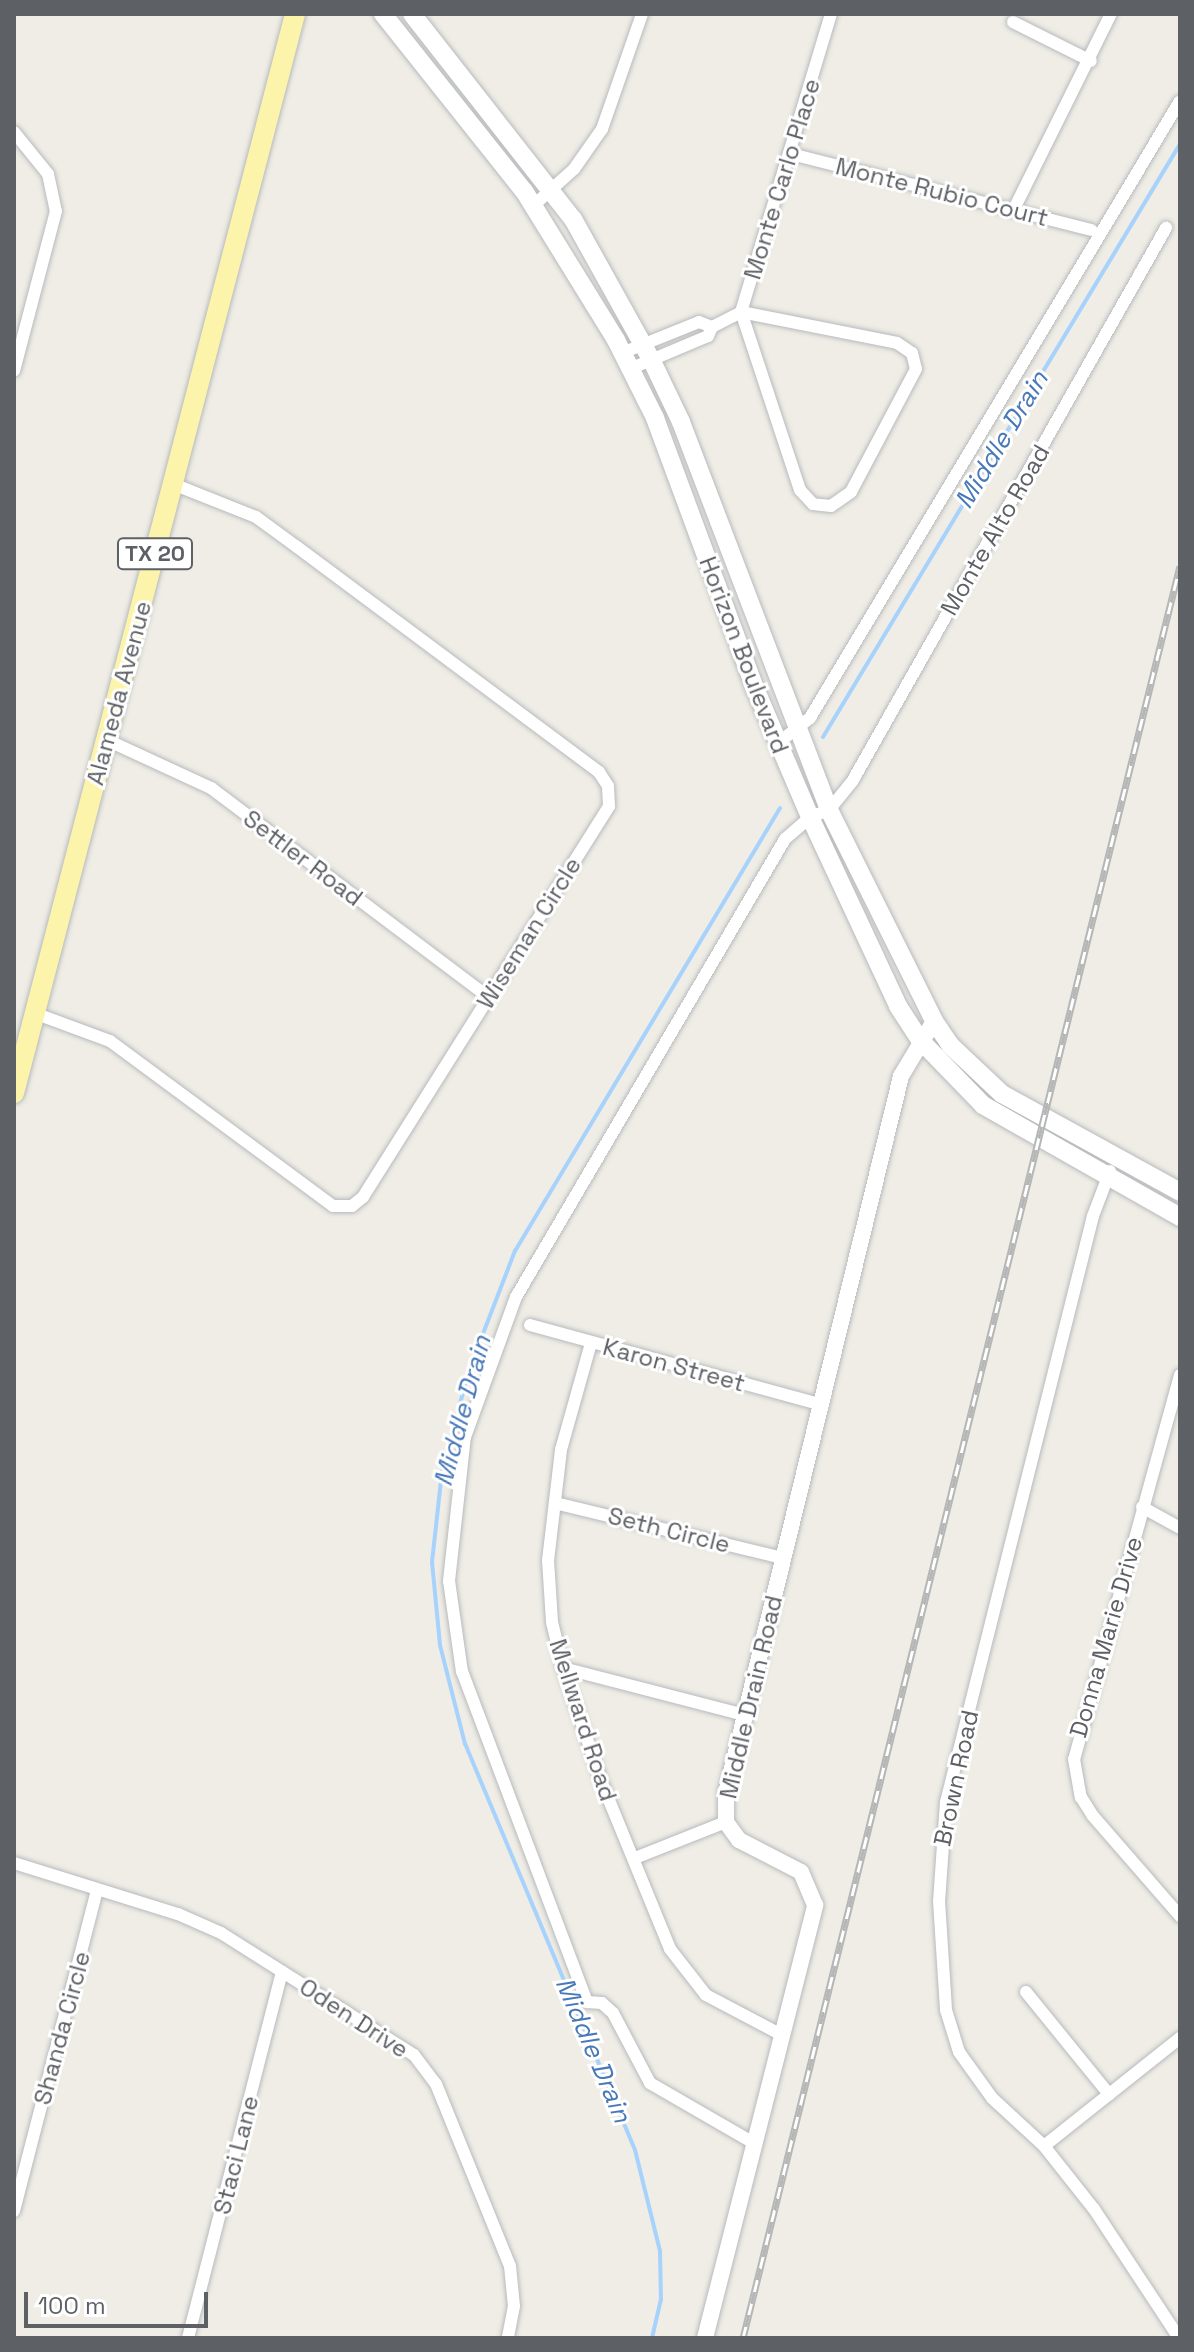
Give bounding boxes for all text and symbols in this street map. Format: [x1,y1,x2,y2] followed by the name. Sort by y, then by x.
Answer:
[738,75,826,283] street label: Monte Carlo Place
[833,152,1051,232] street label: Monte Rubio Court
[949,366,1055,514] water label: Middle Drain
[934,439,1056,621] street label: Monte Alto Road
[115,536,195,572] road number: TX 20
[693,552,795,758] street label: Horizon Boulevard
[81,598,157,788] street label: Alameda Avenue
[238,804,368,912] street label: Settler Road
[471,852,587,1014] street label: Wiseman Circle
[428,1332,498,1490] water label: Middle Drain
[600,1332,748,1398] street label: Karon Street
[605,1501,733,1559] street label: Seth Circle
[1064,1533,1148,1741] street label: Donna Marie Drive
[714,1593,788,1801] street label: Middle Drain Road
[543,1635,623,1805] street label: Mellward Road
[928,1707,984,1849] street label: Brown Road
[28,1948,96,2108] street label: Shanda Circle
[294,1972,414,2064] street label: Oden Drive
[548,1973,638,2127] water label: Middle Drain
[207,2093,265,2217] street label: Staci Lane
[28,2276,212,2326] scale bar
[38,2290,106,2321] text: 100 m

